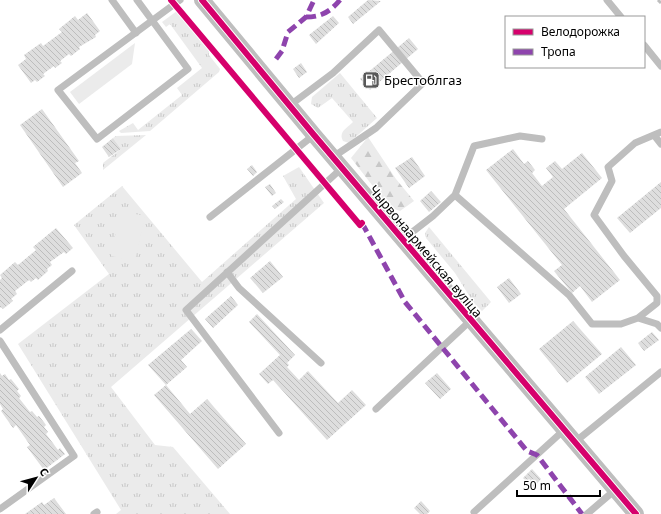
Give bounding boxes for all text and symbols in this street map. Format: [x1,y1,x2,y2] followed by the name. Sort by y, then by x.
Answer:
[505,16,645,68] legend
[541,23,620,40] text: Велодорожка
[541,43,576,60] text: Тропа
[361,70,381,90] fuel station icon: Брестоблгаз
[384,71,462,89] place label: Брестоблгаз
[365,181,487,321] street label: Чырвонаармейская вуліца
[16,458,56,498] north arrow
[36,465,53,479] text: С
[517,472,600,498] scale bar
[523,477,551,494] text: 50 m

